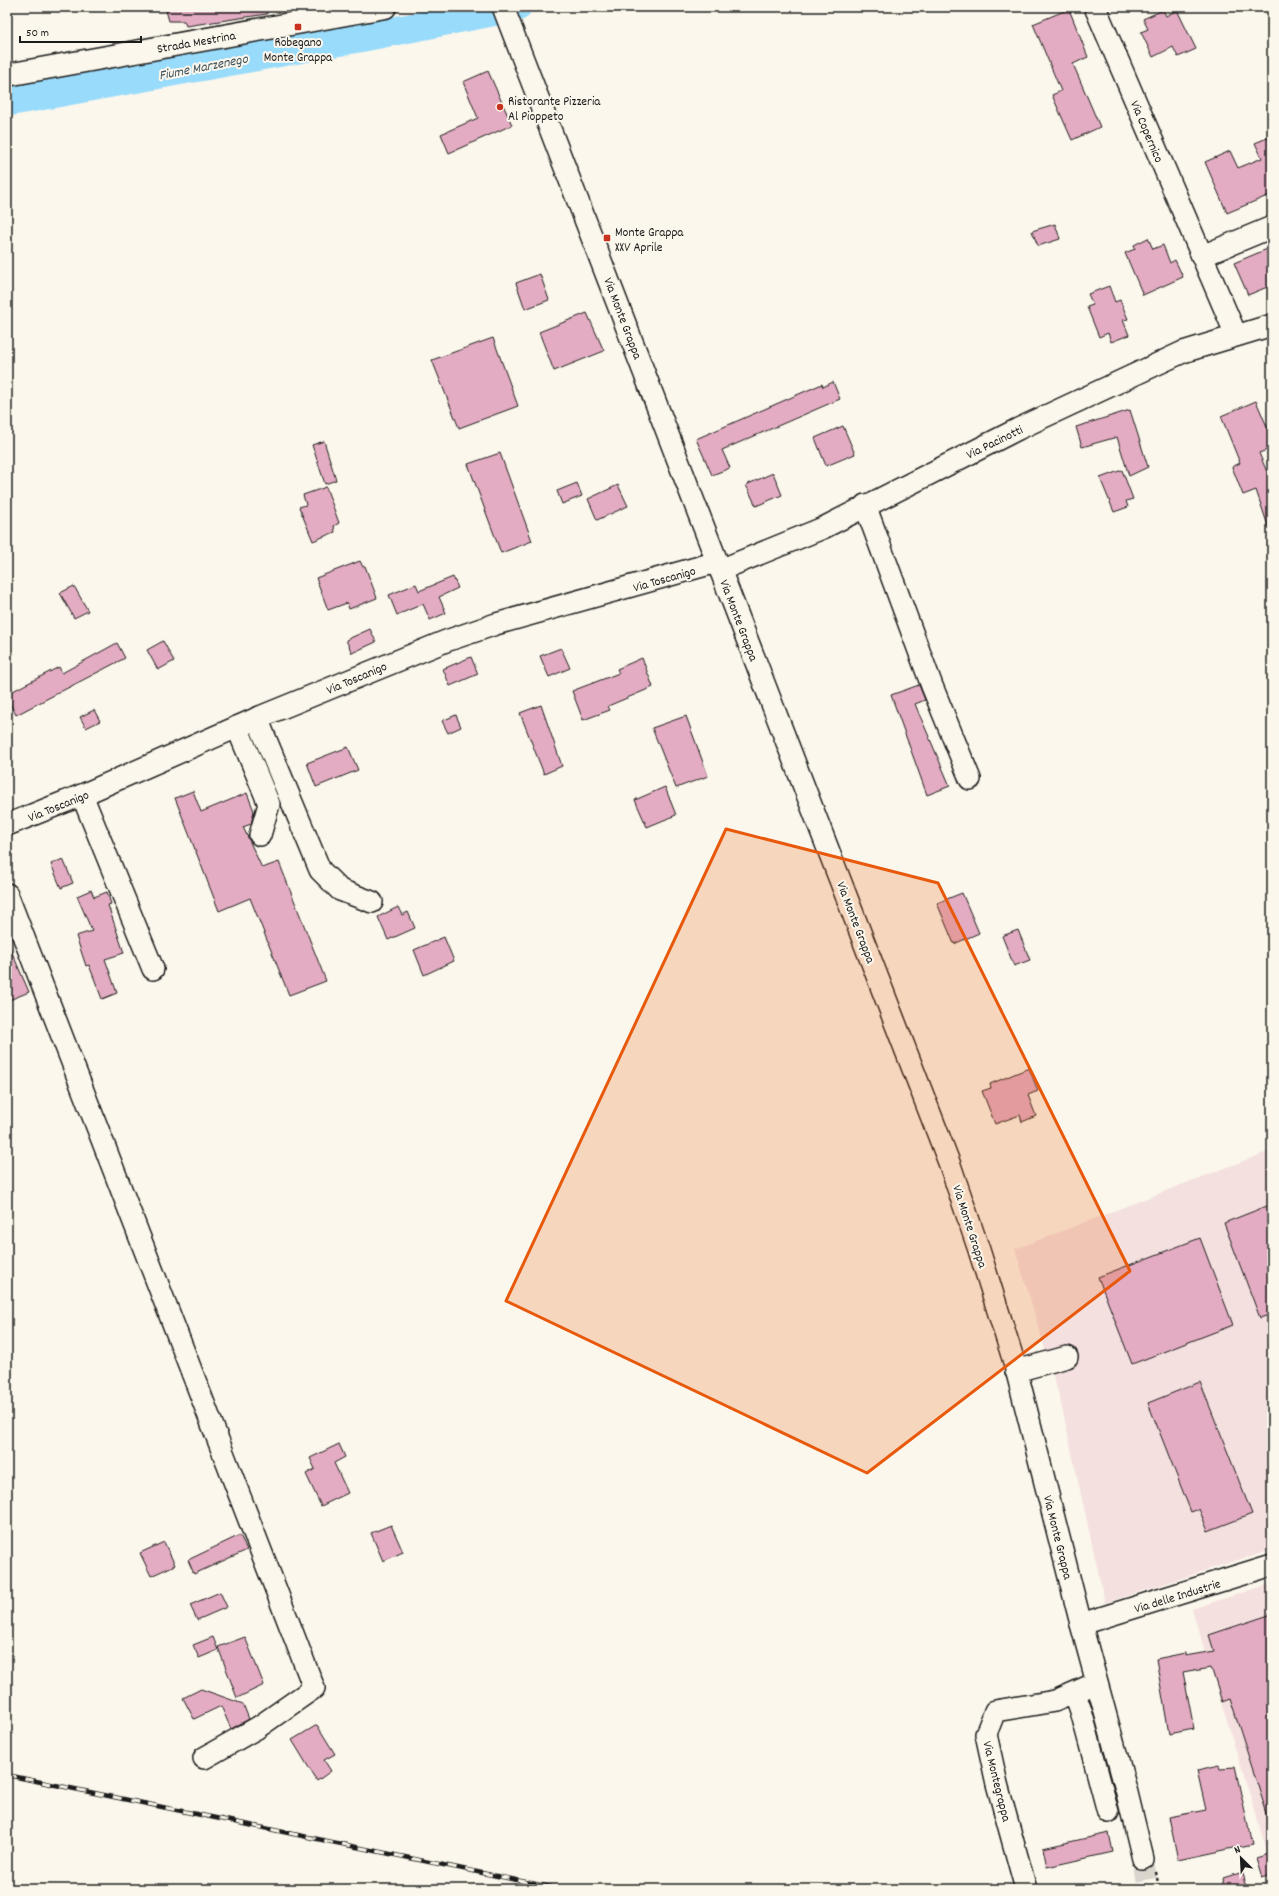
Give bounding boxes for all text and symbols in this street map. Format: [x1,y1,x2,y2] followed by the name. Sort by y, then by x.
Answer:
[20,18,141,44] scale bar
[293,22,303,32] marker: Robegano Monte Grappa
[26,25,49,42] text: 50 m
[156,27,238,60] street label: Strada Mestrina
[264,34,333,68] place label: Robegano Monte Grappa
[157,49,250,86] water label: Fiume Marzenego
[508,93,601,127] place label: Ristorante Pizzeria Al Pioppeto
[1124,98,1167,166] street label: Via Copernico
[495,102,505,112] marker: Ristorante Pizzeria Al Pioppeto
[615,224,684,258] place label: Monte Grappa XXV Aprile
[602,233,612,243] marker: Monte Grappa XXV Aprile
[597,275,646,363] street label: Via Monte Grappa
[963,421,1027,465] street label: Via Pacinotti
[631,562,698,598] street label: Via Toscanigo
[713,577,762,665] street label: Via Monte Grappa
[324,658,390,701] street label: Via Toscanigo
[26,786,92,828] street label: Via Toscanigo
[830,879,879,967] street label: Via Monte Grappa
[946,1183,991,1272] street label: Via Monte Grappa
[1037,1493,1076,1583] street label: Via Monte Grappa
[1132,1575,1223,1620] street label: Via delle Industrie
[976,1739,1015,1825] street label: Via Montegrappa
[1221,1838,1261,1878] north arrow
[1232,1842,1244,1859] text: N

